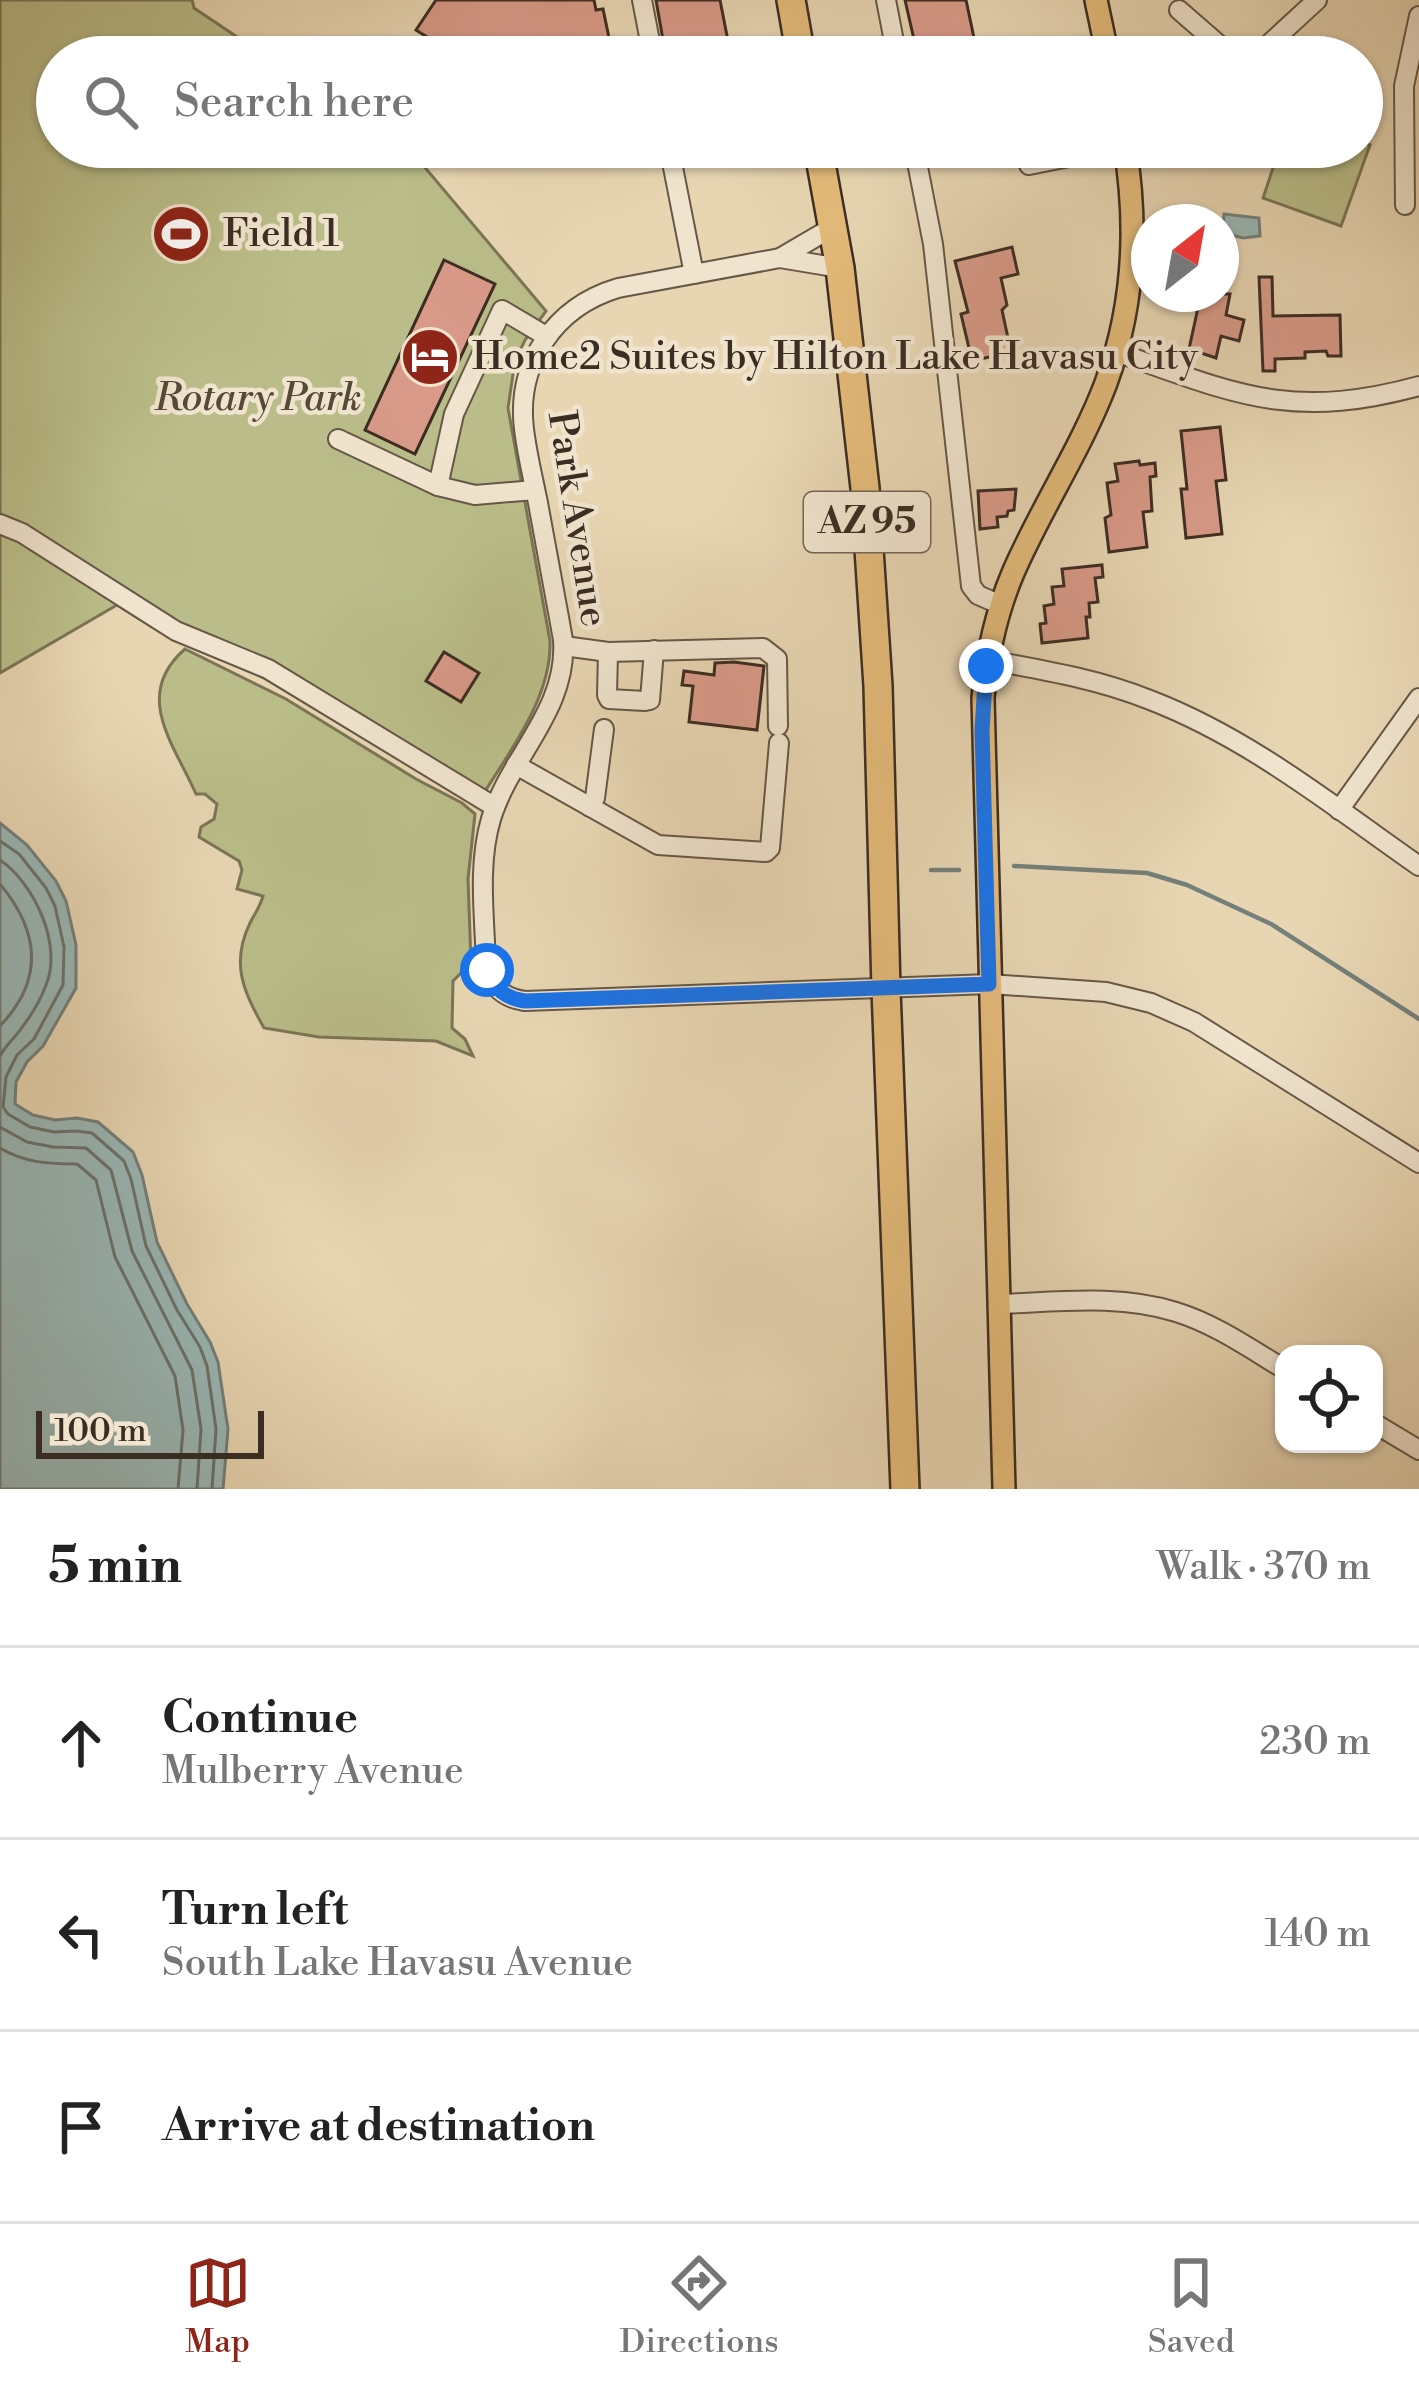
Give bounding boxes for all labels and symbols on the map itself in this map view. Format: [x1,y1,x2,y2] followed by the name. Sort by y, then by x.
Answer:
[150,203,212,265] sports icon: Field 1
[1131,204,1239,312] north arrow
[223,210,339,259] place label: Field 1
[399,326,461,388] hotel icon: Home2 Suites by Hilton Lake Havasu City
[472,333,1199,382] place label: Home2 Suites by Hilton Lake Havasu City
[153,374,362,423] park label: Rotary Park
[536,408,618,630] street label: Park Avenue
[804,492,930,552] road number: AZ 95
[959,639,1013,693] route end
[460,943,514,997] route start
[36,1405,264,1458] scale bar

